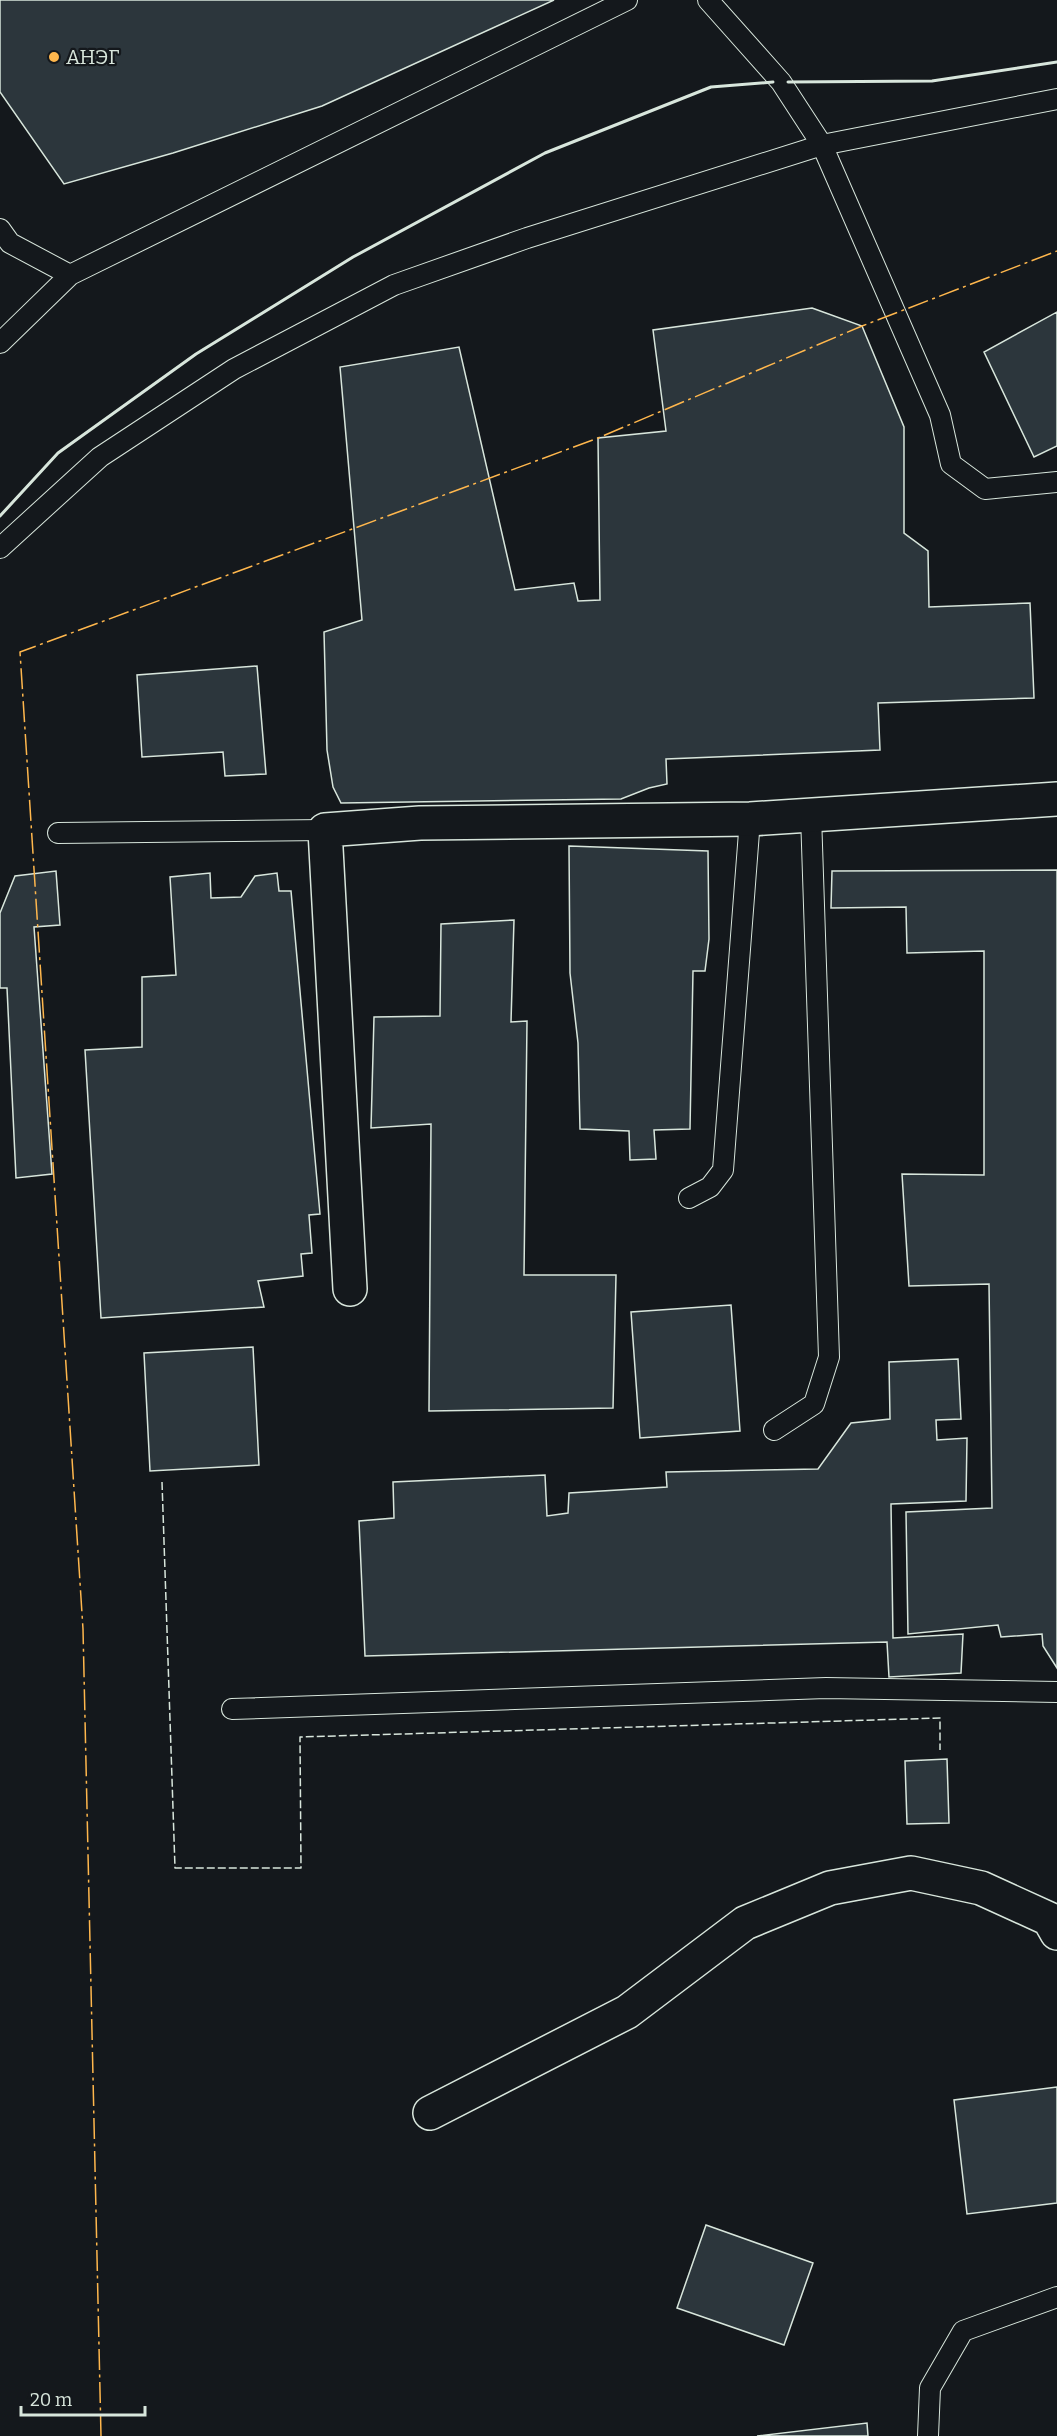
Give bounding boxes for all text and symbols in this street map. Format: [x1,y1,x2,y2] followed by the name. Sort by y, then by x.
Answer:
[66,45,119,69] place label: АНЭГ
[47,50,61,64] marker: АНЭГ
[21,2379,146,2417] scale bar
[30,2389,72,2411] text: 20 m

